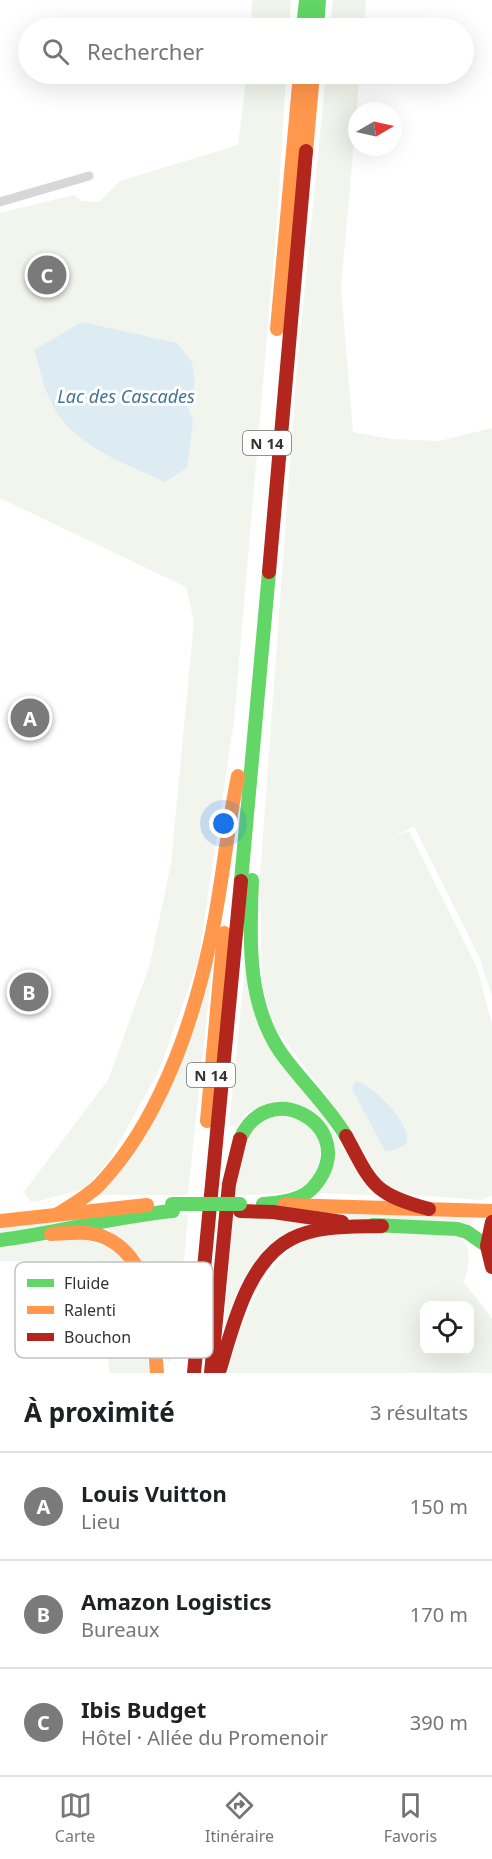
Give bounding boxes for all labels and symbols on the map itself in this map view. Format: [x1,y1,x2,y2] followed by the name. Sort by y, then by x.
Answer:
[348,102,402,156] north arrow
[28,252,66,298] pin: C
[57,384,195,408] water label: Lac des Cascades
[243,431,291,455] road number: N 14
[10,696,50,740] pin: A
[209,809,238,838] your location
[9,970,48,1014] pin: B
[187,1063,235,1087] road number: N 14
[15,1262,213,1358] legend
[64,1272,109,1294] text: Fluide
[64,1299,116,1321] text: Ralenti
[64,1326,131,1348] text: Bouchon

